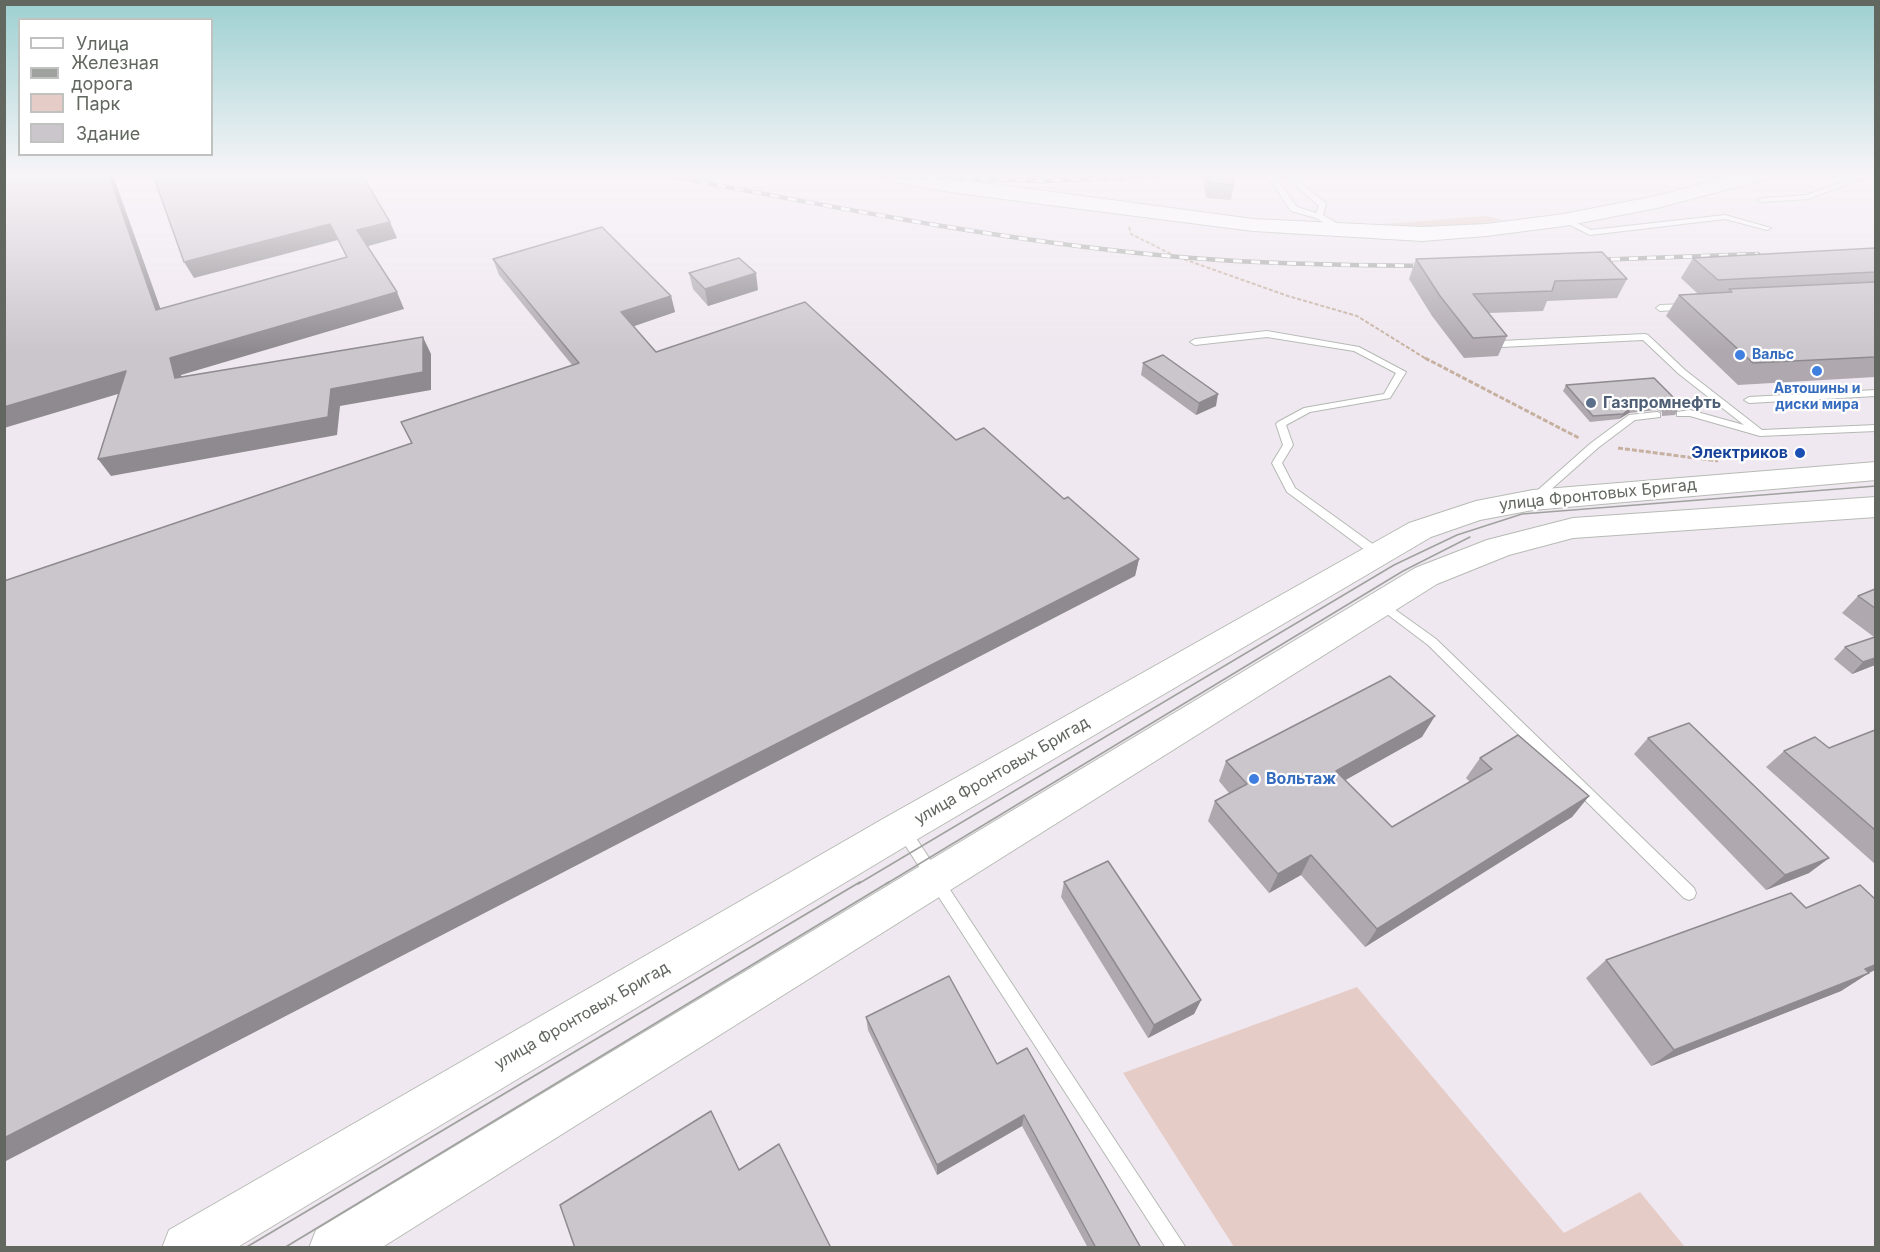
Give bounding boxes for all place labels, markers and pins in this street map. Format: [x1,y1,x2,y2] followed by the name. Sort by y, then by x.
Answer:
[1752,347,1794,363] place label: Вальс
[1733,348,1747,362] marker: Вальс
[1810,364,1824,378] marker: Автошины и диски мира
[1774,381,1860,413] place label: Автошины и диски мира
[1603,393,1721,413] place label: Газпромнефть
[1584,396,1598,410] marker: Газпромнефть
[1691,443,1788,463] place label: Электриков
[1793,446,1807,460] marker: Электриков
[1266,769,1336,789] place label: Вольтаж
[1247,772,1261,786] marker: Вольтаж

